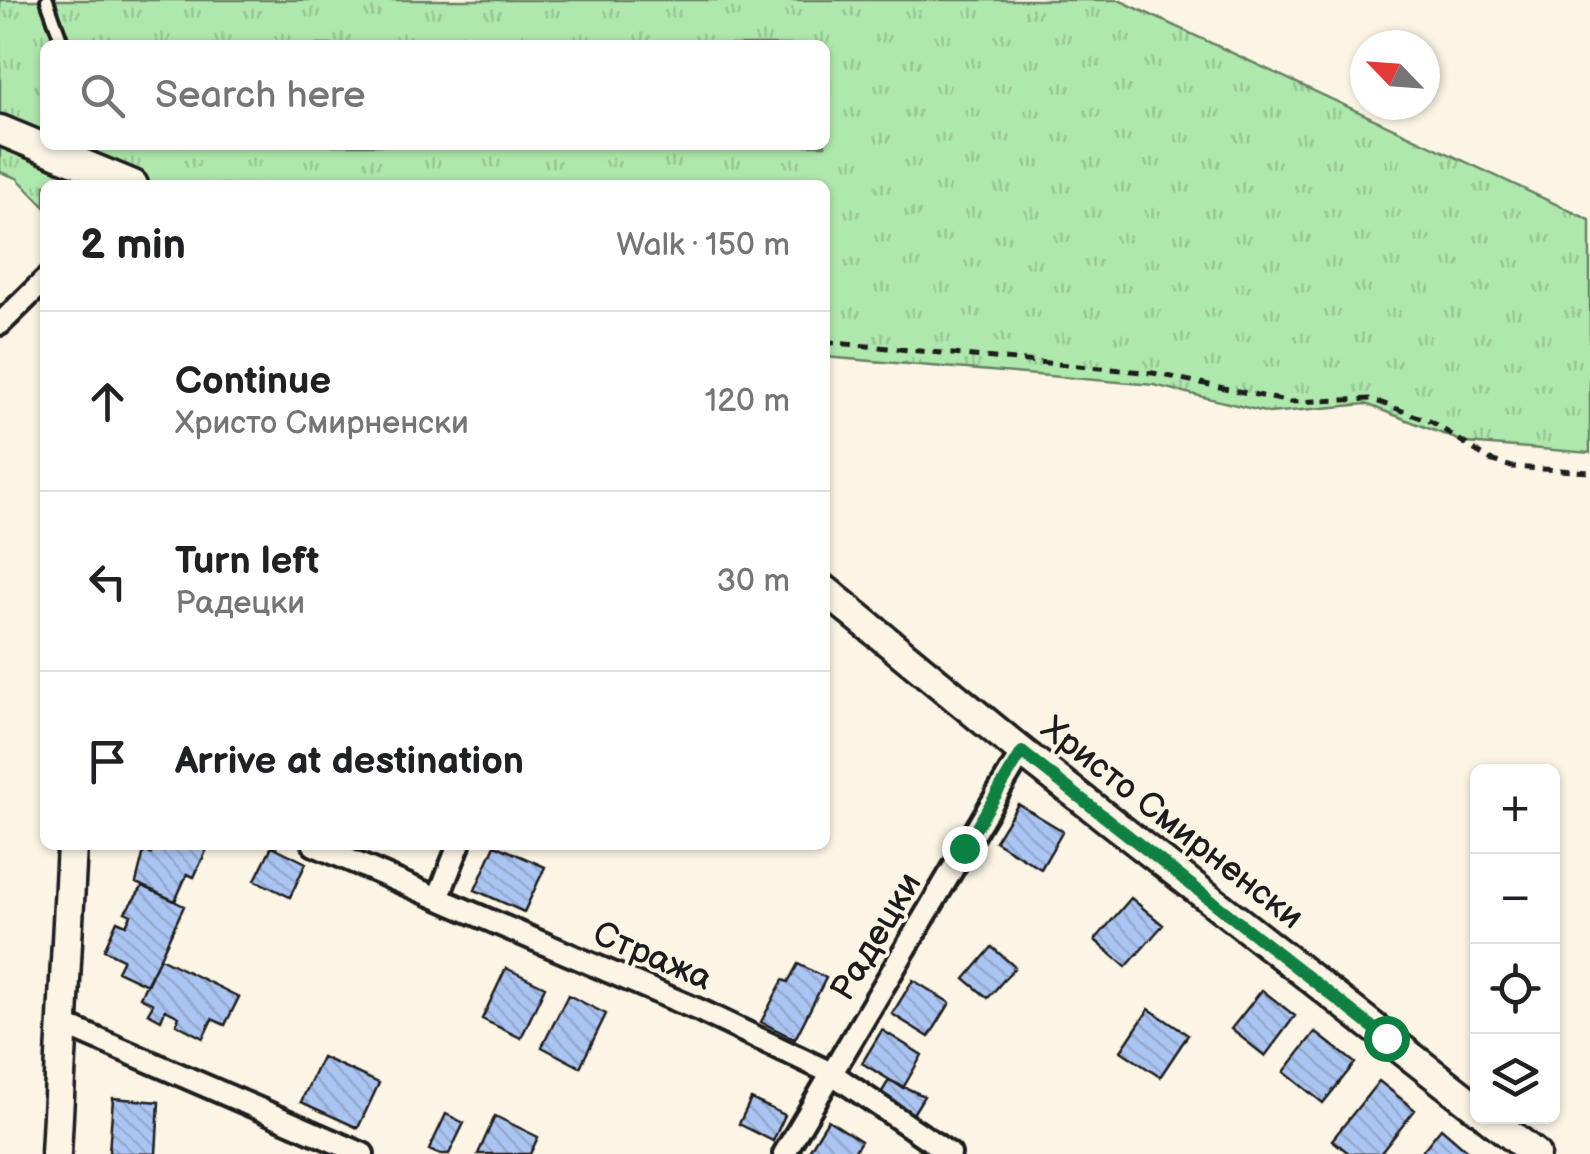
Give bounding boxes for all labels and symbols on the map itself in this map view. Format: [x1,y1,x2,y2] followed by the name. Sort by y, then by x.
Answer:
[1350,30,1440,120] north arrow
[1032,707,1312,939] street label: Христо Смирненски
[942,826,988,872] route end
[821,865,931,1009] street label: Радецки
[587,912,719,1001] street label: Стража
[1364,1016,1410,1062] route start

